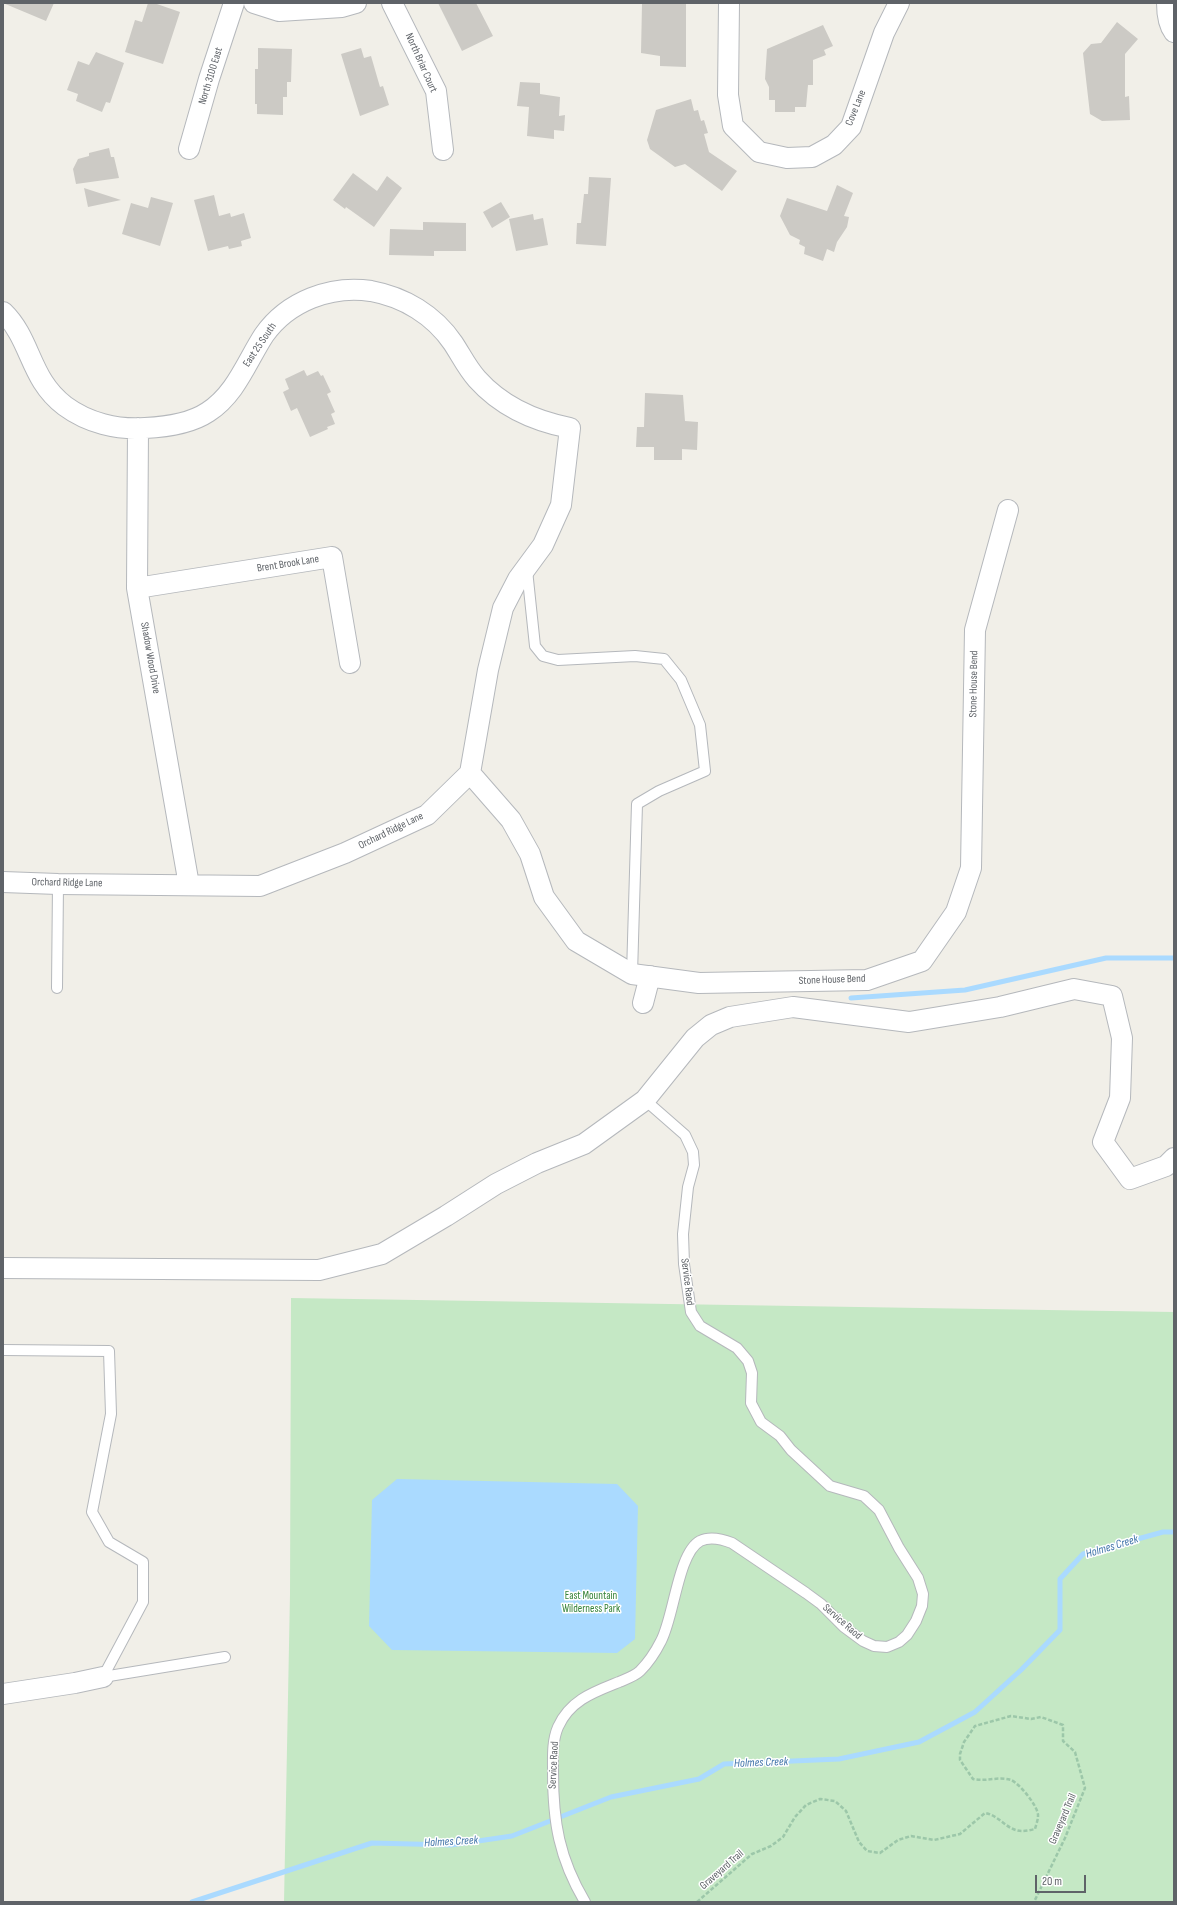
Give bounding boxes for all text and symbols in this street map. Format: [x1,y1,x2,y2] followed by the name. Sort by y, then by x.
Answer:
[402,31,440,95] street label: North Briar Court
[196,46,226,106] street label: North 3100 East
[843,88,869,128] street label: Cove Lane
[240,320,280,370] street label: East 25 South
[256,553,320,575] street label: Brent Brook Lane
[137,621,163,695] street label: Shadow Wood Drive
[967,650,981,718] street label: Stone House Bend
[356,810,426,852] street label: Orchard Ridge Lane
[32,876,102,890] street label: Orchard Ridge Lane
[798,972,866,988] street label: Stone House Bend
[678,1258,696,1306] street label: Service Raod
[1084,1532,1140,1562] water label: Holmes Creek
[562,1589,620,1615] park label: East Mountain Wilderness Park
[820,1601,864,1643] street label: Service Raod
[546,1741,562,1789] street label: Service Raod
[734,1755,788,1771] water label: Holmes Creek
[1046,1792,1080,1846] street label: Graveyard Trail
[424,1833,478,1851] water label: Holmes Creek
[697,1847,747,1893] street label: Graveyard Trail
[1037,1867,1088,1893] scale bar
[1042,1874,1062,1889] text: 20 m

